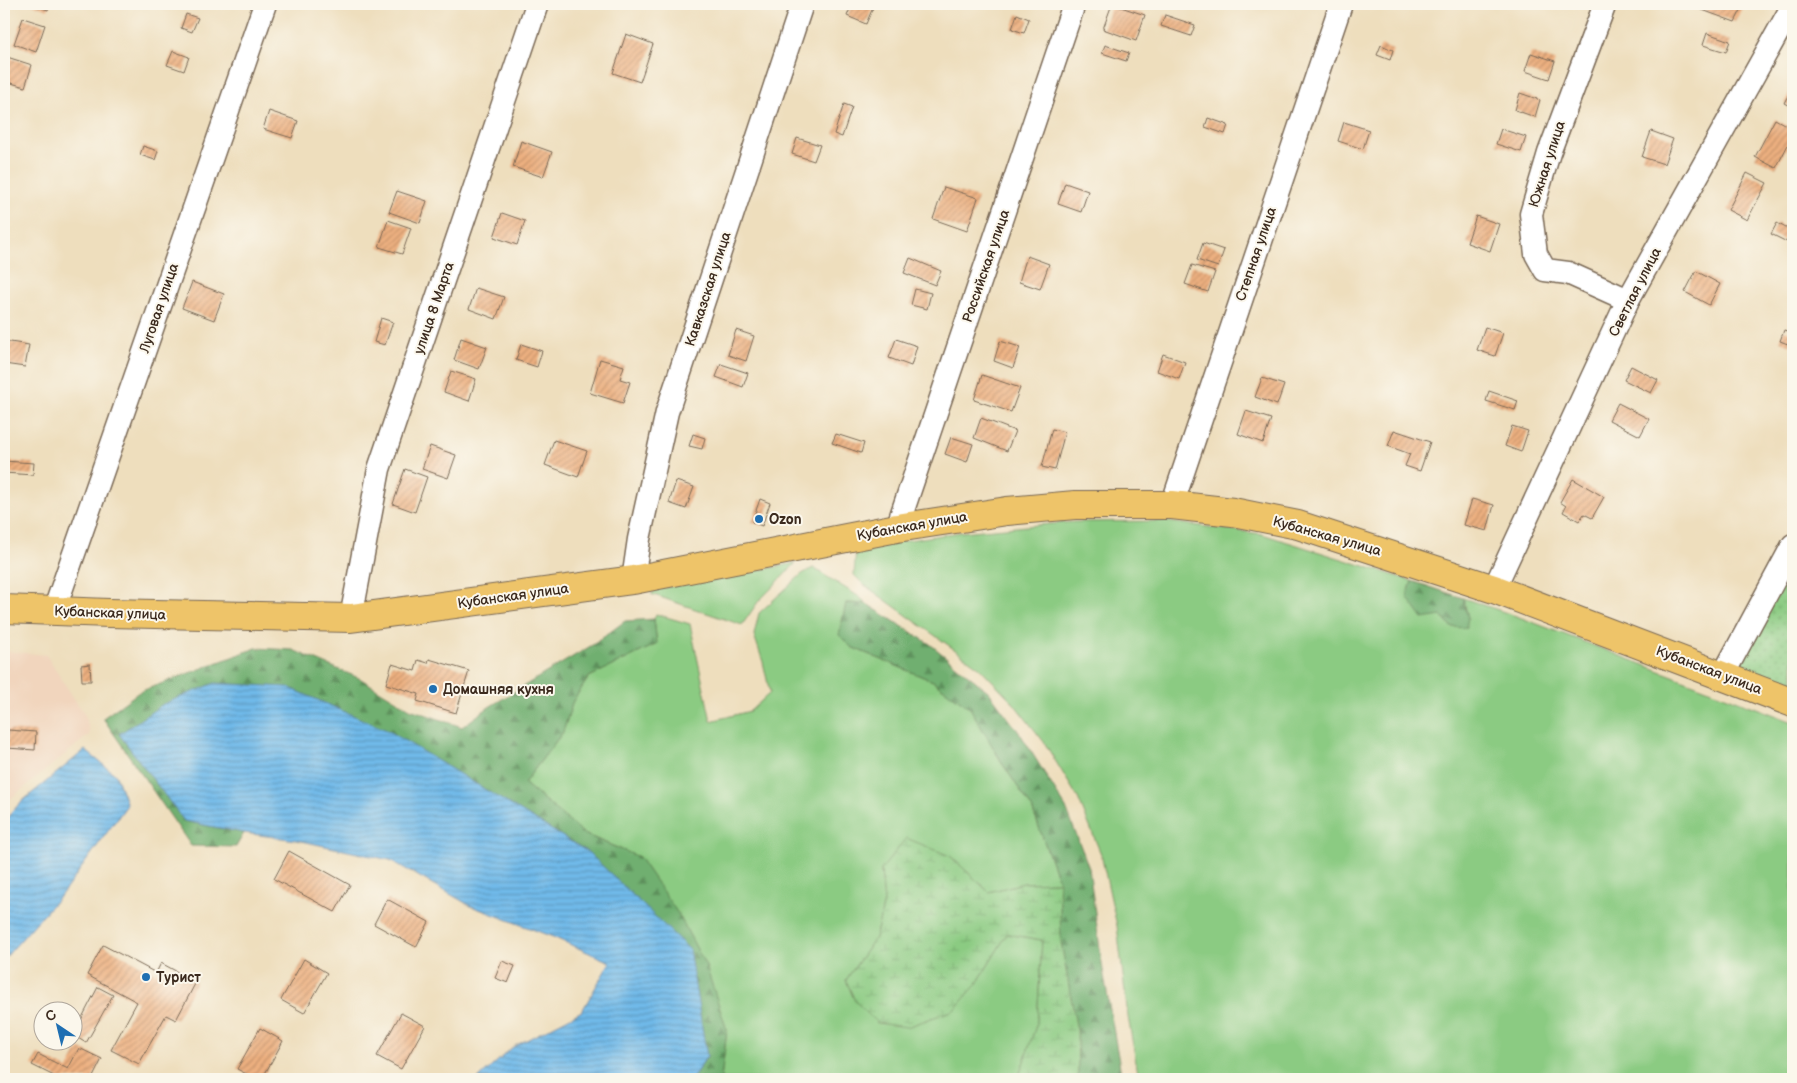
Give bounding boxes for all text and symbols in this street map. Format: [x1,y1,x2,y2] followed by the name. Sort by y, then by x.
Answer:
[1525,118,1569,209] street label: Южная улица
[1232,204,1280,303] street label: Степная улица
[959,207,1014,325] street label: Российская улица
[681,229,735,348] street label: Кавказская улица
[1605,244,1665,339] street label: Светлая улица
[410,259,458,356] street label: улица 8 Марта
[135,260,183,356] street label: Луговая улица
[855,508,969,544] street label: Кубанская улица
[769,511,802,528] place label: Ozon
[1271,512,1384,560] street label: Кубанская улица
[753,513,765,525] marker: Ozon
[456,580,570,612] street label: Кубанская улица
[54,603,167,623] street label: Кубанская улица
[1654,642,1765,698] street label: Кубанская улица
[443,681,554,698] place label: Домашняя кухня
[427,683,439,695] marker: Домашняя кухня
[156,969,201,986] place label: Турист
[140,971,152,983] marker: Турист
[32,1000,82,1050] north arrow
[42,1006,60,1026] text: С

